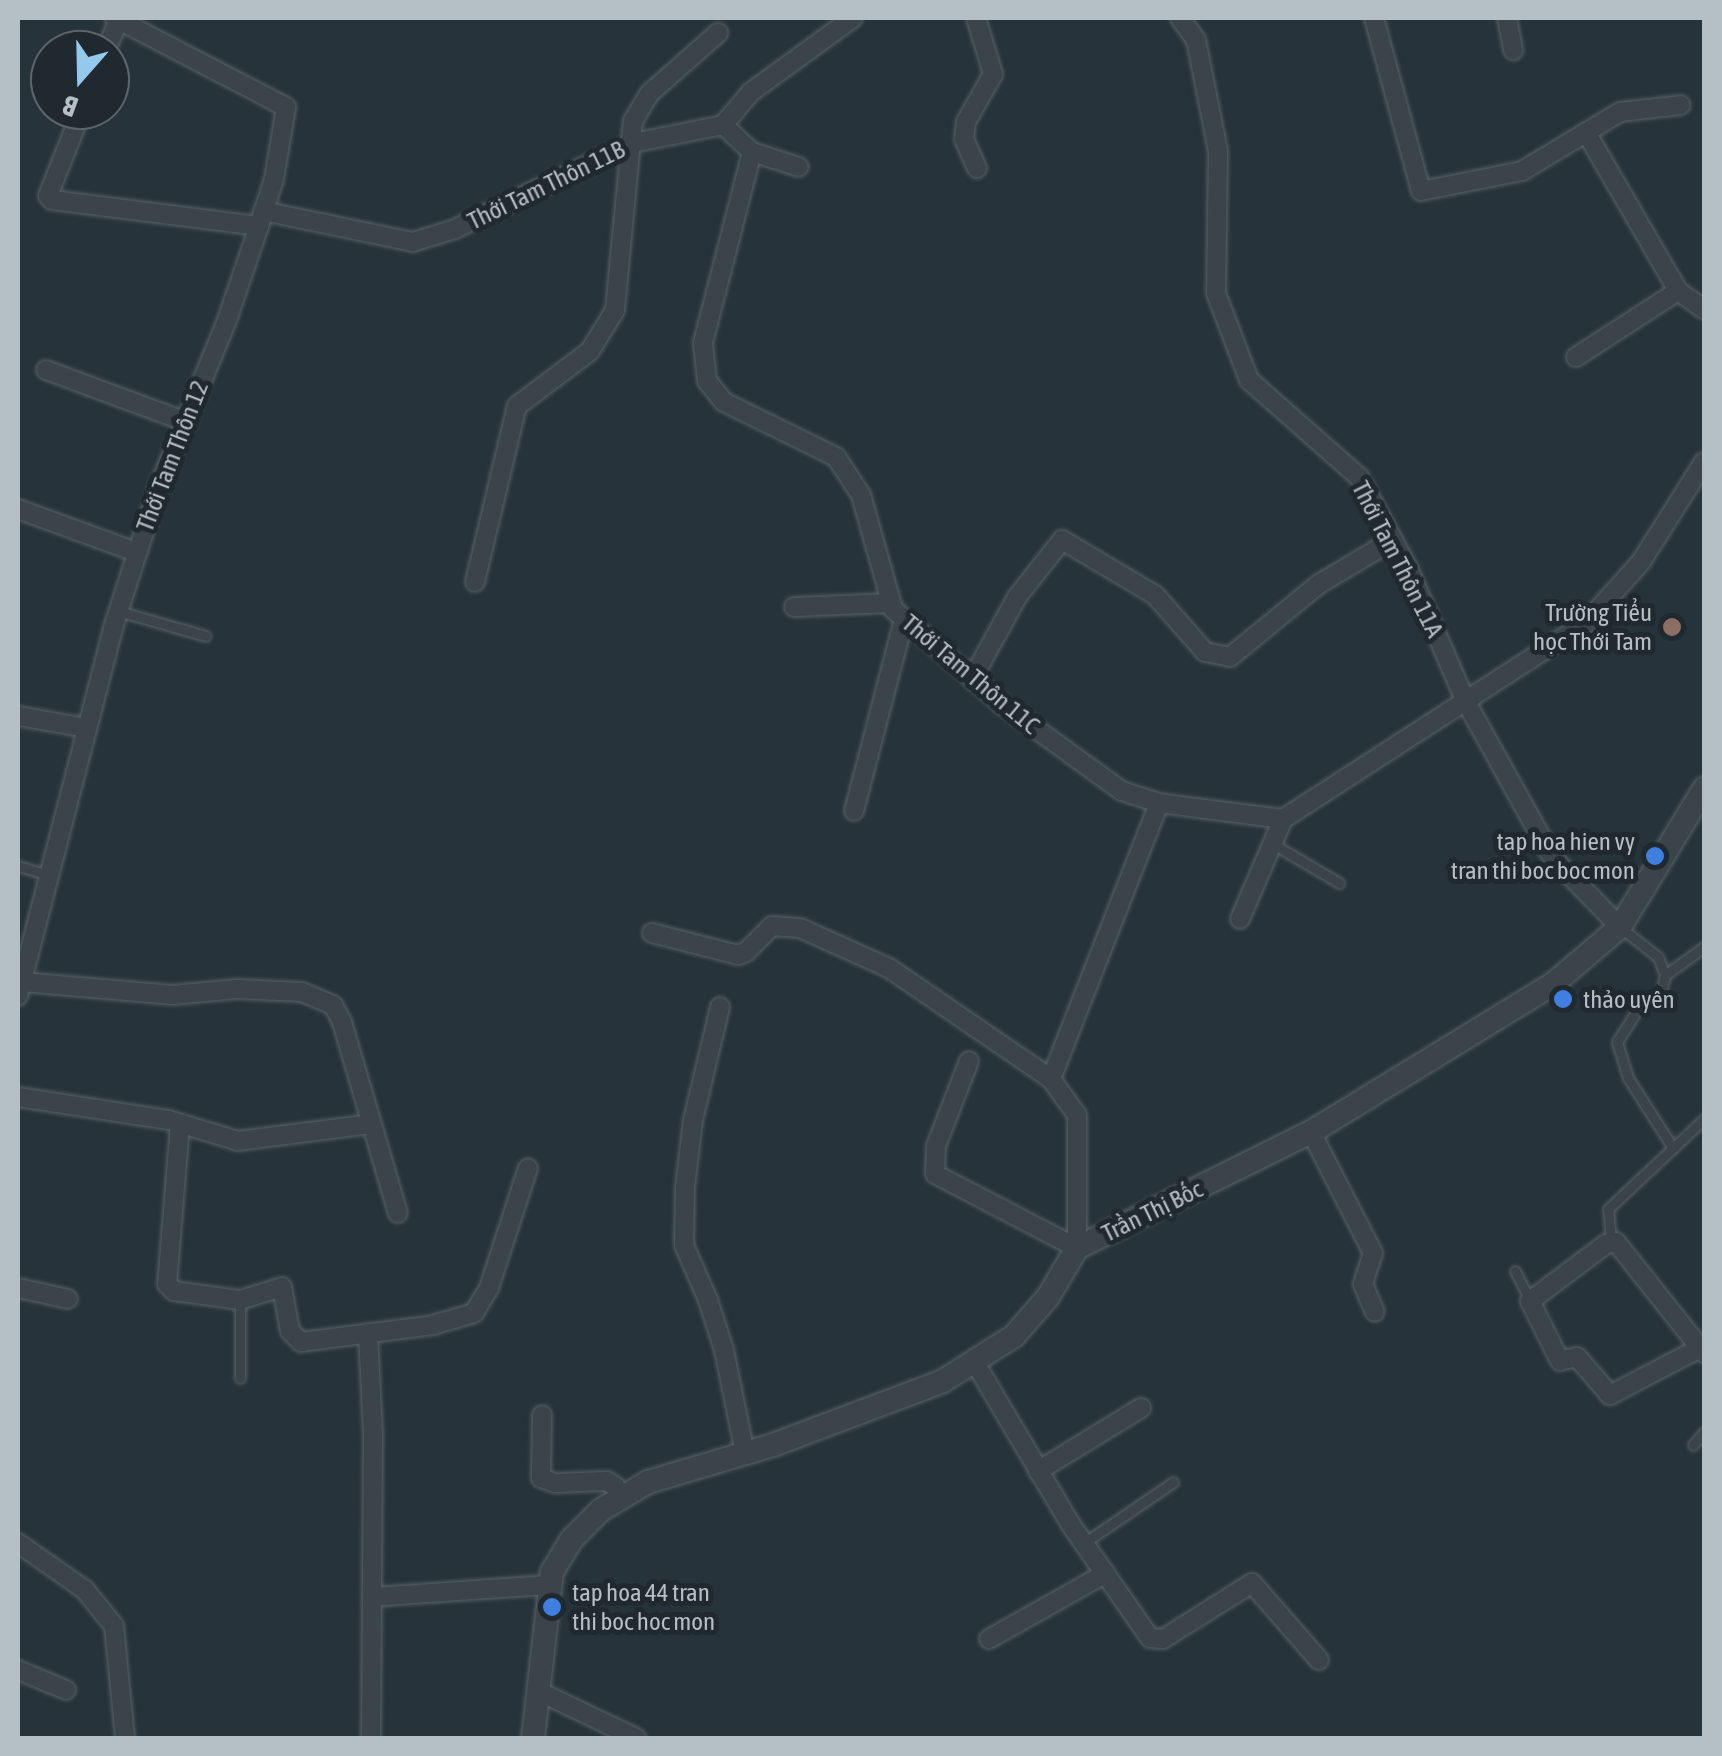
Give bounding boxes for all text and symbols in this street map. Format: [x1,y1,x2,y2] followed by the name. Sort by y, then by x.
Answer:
[30,30,130,130] north arrow
[59,89,82,124] text: B
[463,134,629,236] street label: Thới Tam Thôn 11B
[129,376,215,536] street label: Thới Tam Thôn 12
[1346,476,1450,642] street label: Thới Tam Thôn 11A
[1533,598,1652,657] place label: Trường Tiểu học Thới Tam
[896,608,1046,740] street label: Thới Tam Thôn 11C
[1661,616,1683,638] marker: Trường Tiểu học Thới Tam
[1451,827,1635,886] place label: tap hoa hien vy tran thi boc boc mon
[1644,845,1666,867] marker: tap hoa hien vy tran thi boc boc mon
[1583,984,1675,1014] place label: thảo uyên
[1552,988,1574,1010] marker: thảo uyên
[1097,1174,1207,1248] street label: Trần Thị Bốc
[572,1578,715,1637] place label: tap hoa 44 tran thi boc hoc mon
[541,1596,563,1618] marker: tap hoa 44 tran thi boc hoc mon

